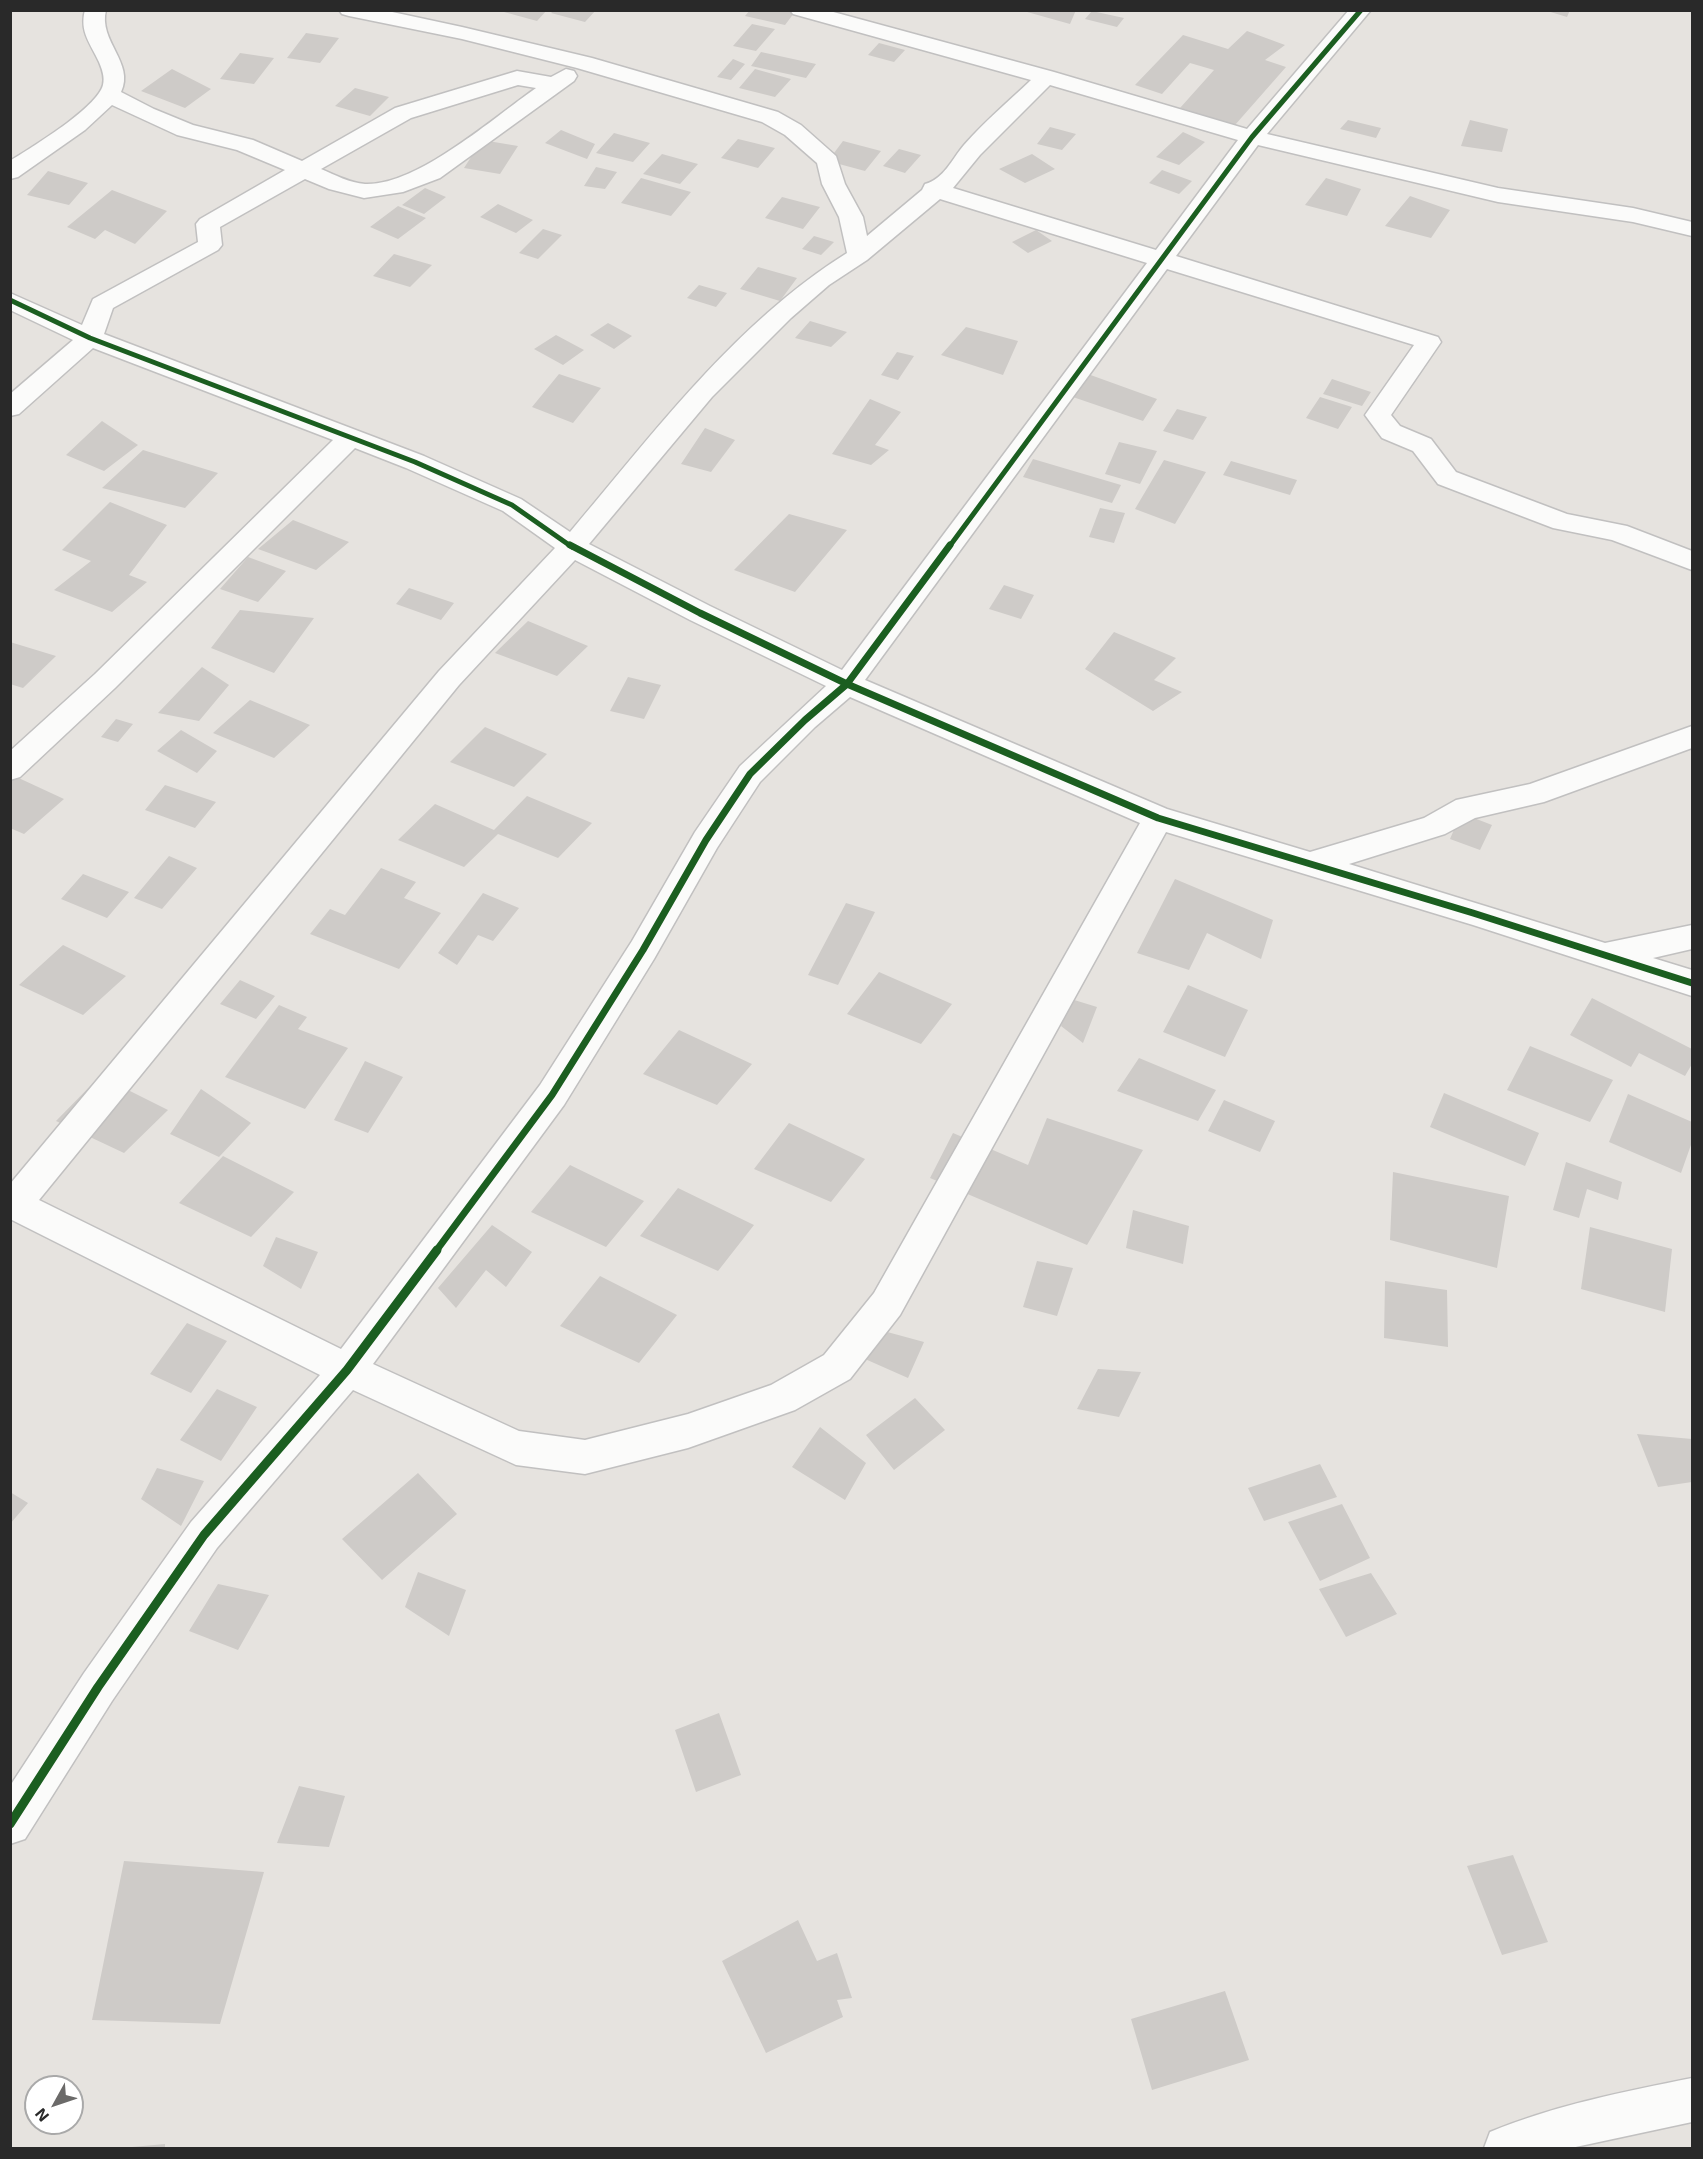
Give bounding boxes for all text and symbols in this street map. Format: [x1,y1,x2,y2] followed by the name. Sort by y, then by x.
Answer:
[24,2075,84,2135] north arrow
[30,2105,52,2126] text: N

